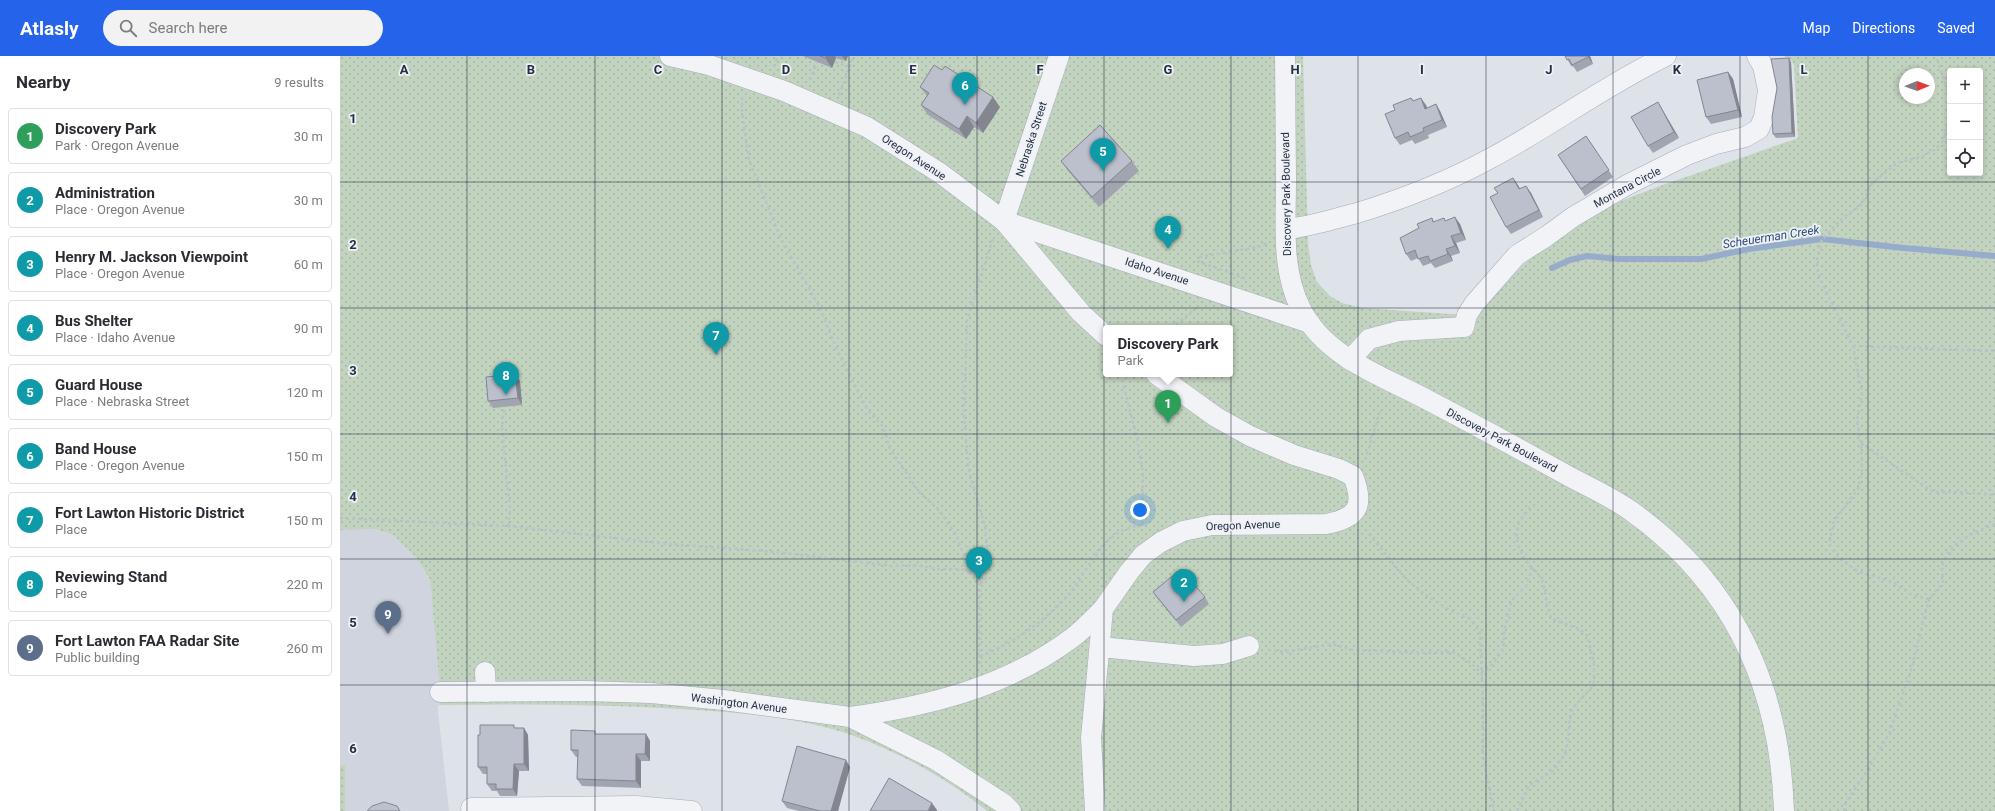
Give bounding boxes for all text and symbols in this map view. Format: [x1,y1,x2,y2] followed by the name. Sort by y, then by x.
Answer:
[103,10,383,46] search box
[20,17,79,40] text: Atlasly
[117,17,139,39] icon: search
[149,19,228,37] text: Search here
[1803,20,1830,36] text: Map
[1852,20,1915,36] text: Directions
[1937,20,1975,36] text: Saved
[400,62,409,77] text: A
[527,62,535,77] text: B
[654,62,663,77] text: C
[782,62,790,77] text: D
[909,62,917,77] text: E
[1036,62,1044,77] text: F
[1164,62,1173,77] text: G
[1290,62,1300,77] text: H
[1420,62,1424,77] text: I
[1545,62,1553,77] text: J
[1673,62,1682,77] text: K
[1800,62,1808,77] text: L
[1899,68,1935,104] north arrow
[1947,68,1983,176] map controls
[1947,68,1983,104] button: +
[16,72,71,92] text: Nearby
[952,72,978,105] pin: 6
[274,75,324,90] text: 9 results
[1013,100,1050,178] street label: Nebraska Street
[1947,104,1983,140] button: −
[349,111,357,126] text: 1
[55,120,156,138] text: Discovery Park
[26,129,34,144] text: 1
[294,129,323,144] text: 30 m
[879,132,949,183] street label: Oregon Avenue
[1279,132,1294,256] street label: Discovery Park Boulevard
[55,138,179,153] text: Park · Oregon Avenue
[1090,138,1116,171] pin: 5
[1947,140,1983,176] button: locate
[1591,164,1663,211] street label: Montana Circle
[55,184,155,202] text: Administration
[26,193,34,208] text: 2
[294,193,323,208] text: 30 m
[55,202,185,217] text: Place · Oregon Avenue
[1155,216,1181,249] pin: 4
[1722,222,1821,252] water label: Scheuerman Creek
[349,237,357,252] text: 2
[55,248,248,266] text: Henry M. Jackson Viewpoint
[1123,255,1190,288] street label: Idaho Avenue
[26,257,34,272] text: 3
[294,257,323,272] text: 60 m
[55,266,185,281] text: Place · Oregon Avenue
[55,312,133,330] text: Bus Shelter
[26,321,34,336] text: 4
[294,321,323,336] text: 90 m
[703,322,729,355] pin: 7
[1103,325,1233,377] popup
[55,330,175,345] text: Place · Idaho Avenue
[1117,335,1219,353] text: Discovery Park
[1117,353,1144,368] text: Park
[493,362,519,395] pin: 8
[349,363,357,378] text: 3
[55,376,142,394] text: Guard House
[26,385,34,400] text: 5
[286,385,323,400] text: 120 m
[1155,390,1181,423] pin: 1
[55,394,190,409] text: Place · Nebraska Street
[1444,406,1560,475] street label: Discovery Park Boulevard
[55,440,136,458] text: Band House
[26,449,34,464] text: 6
[286,449,323,464] text: 150 m
[55,458,185,473] text: Place · Oregon Avenue
[349,489,357,504] text: 4
[1130,500,1150,520] your location
[55,504,244,522] text: Fort Lawton Historic District
[26,513,34,528] text: 7
[286,513,323,528] text: 150 m
[1206,518,1281,533] street label: Oregon Avenue
[55,522,87,537] text: Place
[966,547,992,580] pin: 3
[55,568,167,586] text: Reviewing Stand
[1171,569,1197,602] pin: 2
[26,577,34,592] text: 8
[286,577,323,592] text: 220 m
[55,586,87,601] text: Place
[375,601,401,634] pin: 9
[349,615,357,630] text: 5
[55,632,239,650] text: Fort Lawton FAA Radar Site
[26,641,34,656] text: 9
[286,641,323,656] text: 260 m
[55,650,140,665] text: Public building
[690,691,788,716] street label: Washington Avenue
[349,741,357,756] text: 6

